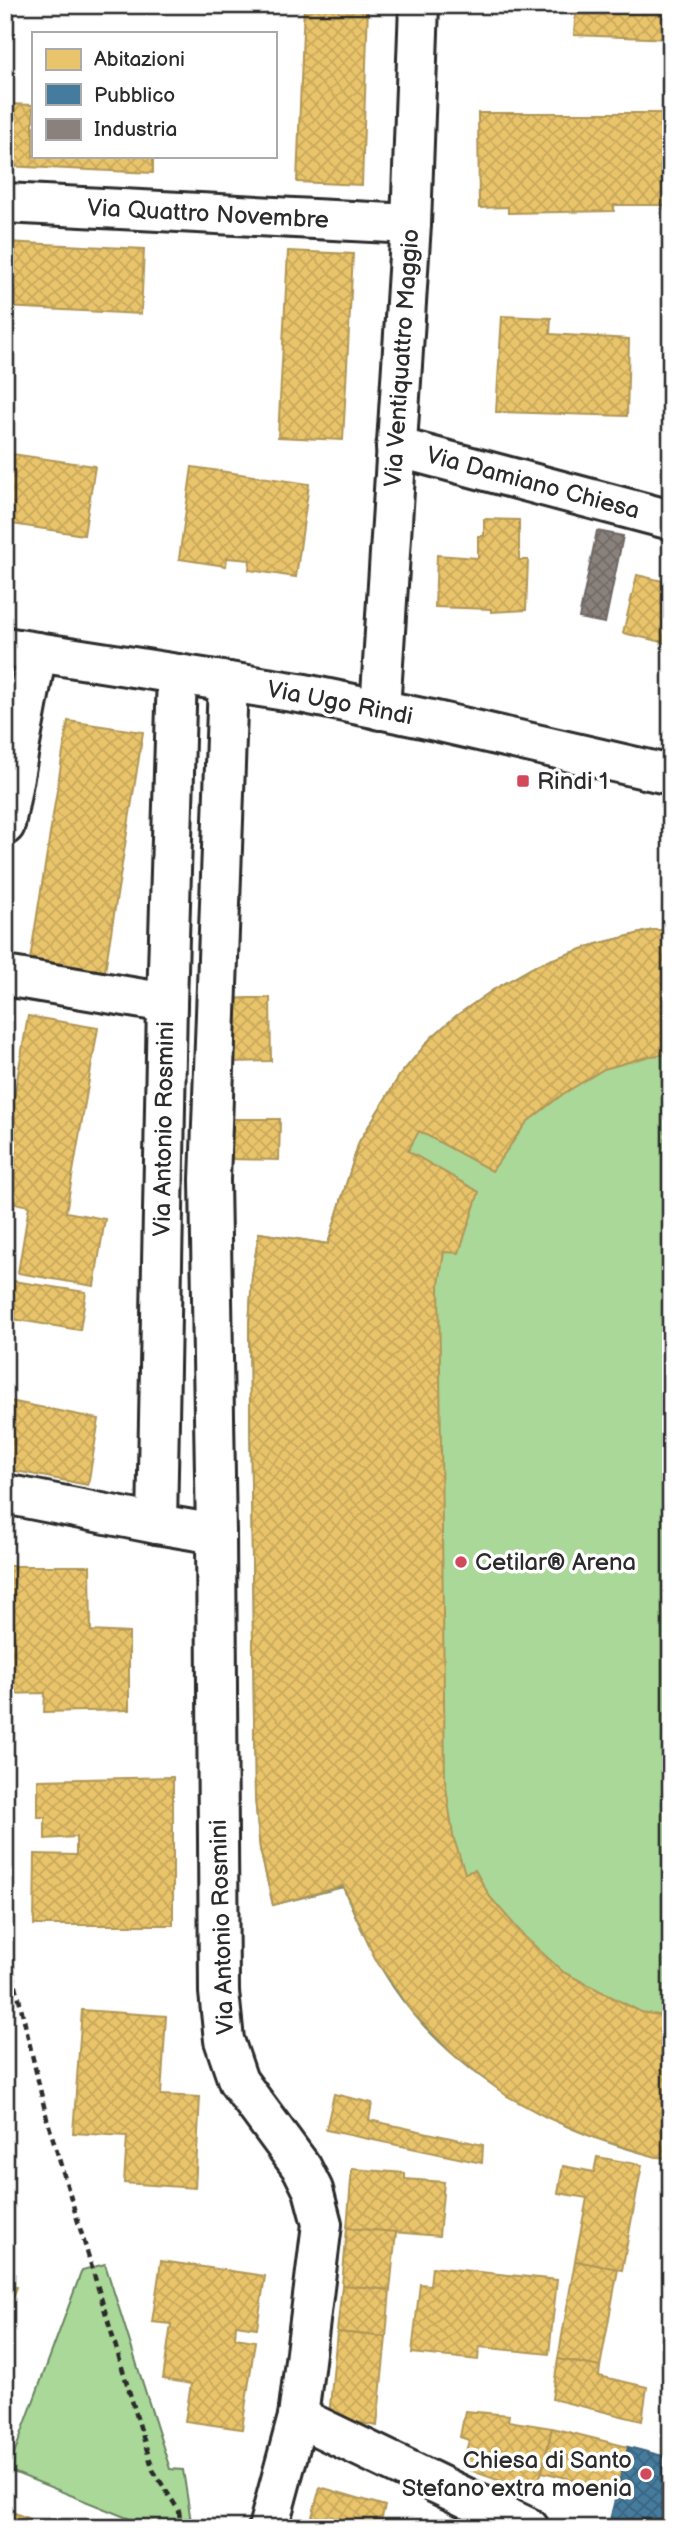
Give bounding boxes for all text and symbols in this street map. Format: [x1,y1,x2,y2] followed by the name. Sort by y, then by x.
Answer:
[32,32,276,158] legend
[94,47,185,72] text: Abitazioni
[94,83,175,108] text: Pubblico
[94,117,177,142] text: Industria
[86,193,330,235] street label: Via Quattro Novembre
[379,228,425,488] street label: Via Ventiquattro Maggio
[423,441,643,525] street label: Via Damiano Chiesa
[265,675,415,731] street label: Via Ugo Rindi
[537,767,608,796] place label: Rindi 1
[515,773,531,789] marker: Rindi 1
[148,1021,180,1237] street label: Via Antonio Rosmini
[475,1548,636,1577] place label: Cetilar® Arena
[453,1554,469,1570] marker: Cetilar® Arena
[204,1819,240,2035] street label: Via Antonio Rosmini
[402,2446,632,2503] place label: Chiesa di Santo Stefano extra moenia
[638,2466,654,2482] marker: Chiesa di Santo Stefano extra moenia

